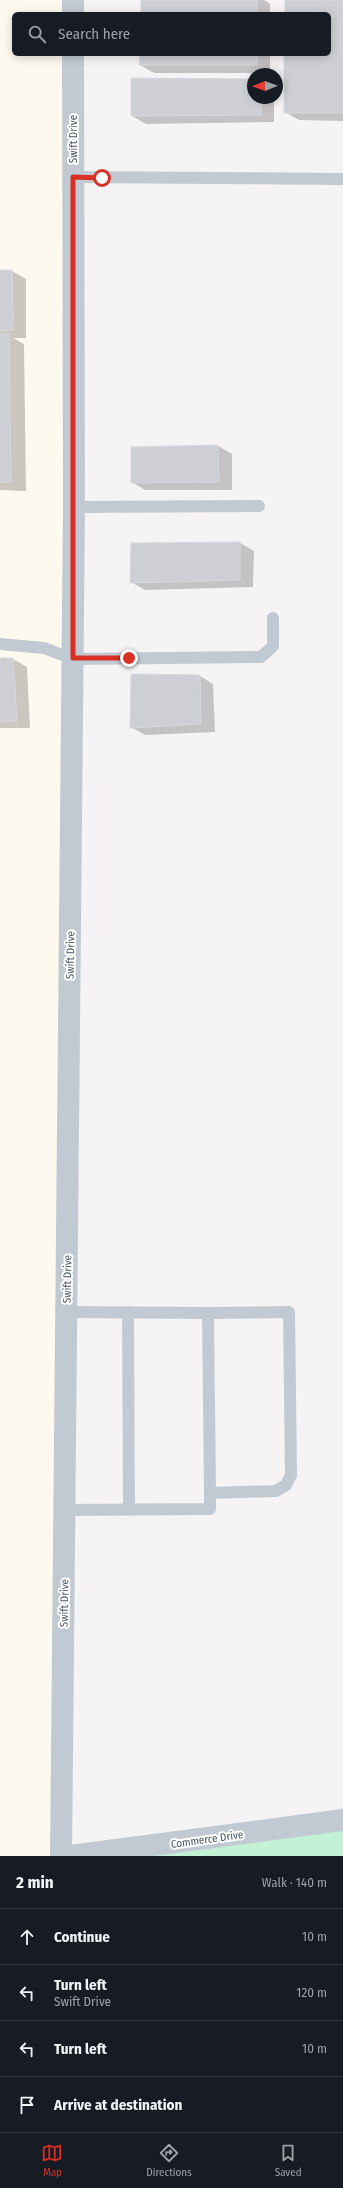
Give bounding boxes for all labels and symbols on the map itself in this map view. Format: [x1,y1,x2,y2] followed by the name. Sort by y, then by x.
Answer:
[247,68,283,104] north arrow
[67,115,80,163] street label: Swift Drive
[93,169,111,187] route start
[120,649,138,667] route end
[64,931,77,979] street label: Swift Drive
[61,1255,74,1303] street label: Swift Drive
[58,1579,71,1627] street label: Swift Drive
[170,1828,244,1851] street label: Commerce Drive

